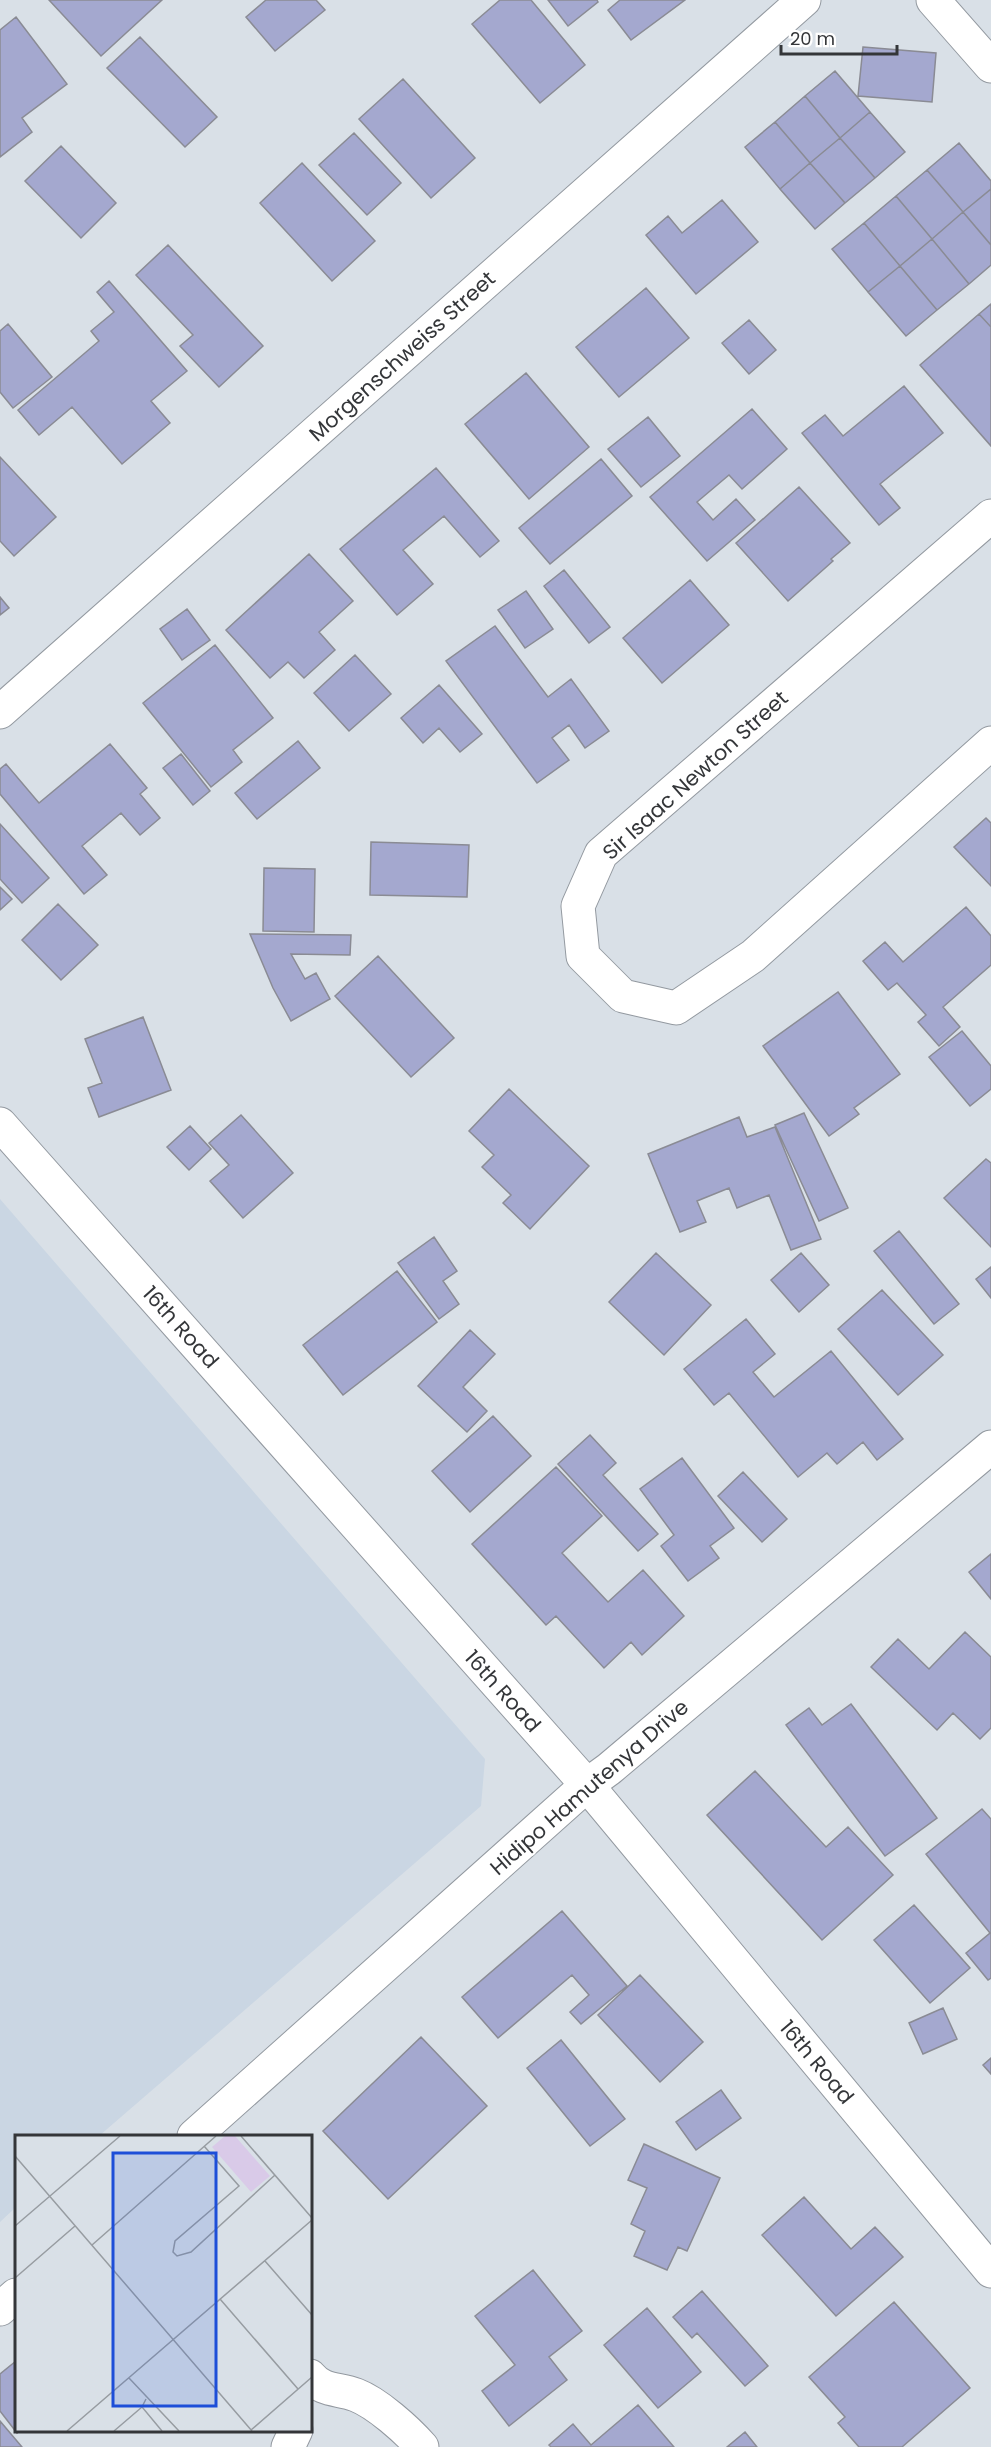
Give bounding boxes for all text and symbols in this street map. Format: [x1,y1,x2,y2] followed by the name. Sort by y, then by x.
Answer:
[781,18,896,56] scale bar
[790,26,835,51] text: 20 m
[303,264,501,448] street label: Morgenschweiss Street
[596,684,794,866] street label: Sir Isaac Newton Street
[136,1280,226,1374] street label: 16th Road
[458,1644,548,1738] street label: 16th Road
[483,1693,695,1881] street label: Hidipo Hamutenya Drive
[773,2014,861,2110] street label: 16th Road
[15,2135,312,2432] inset map

